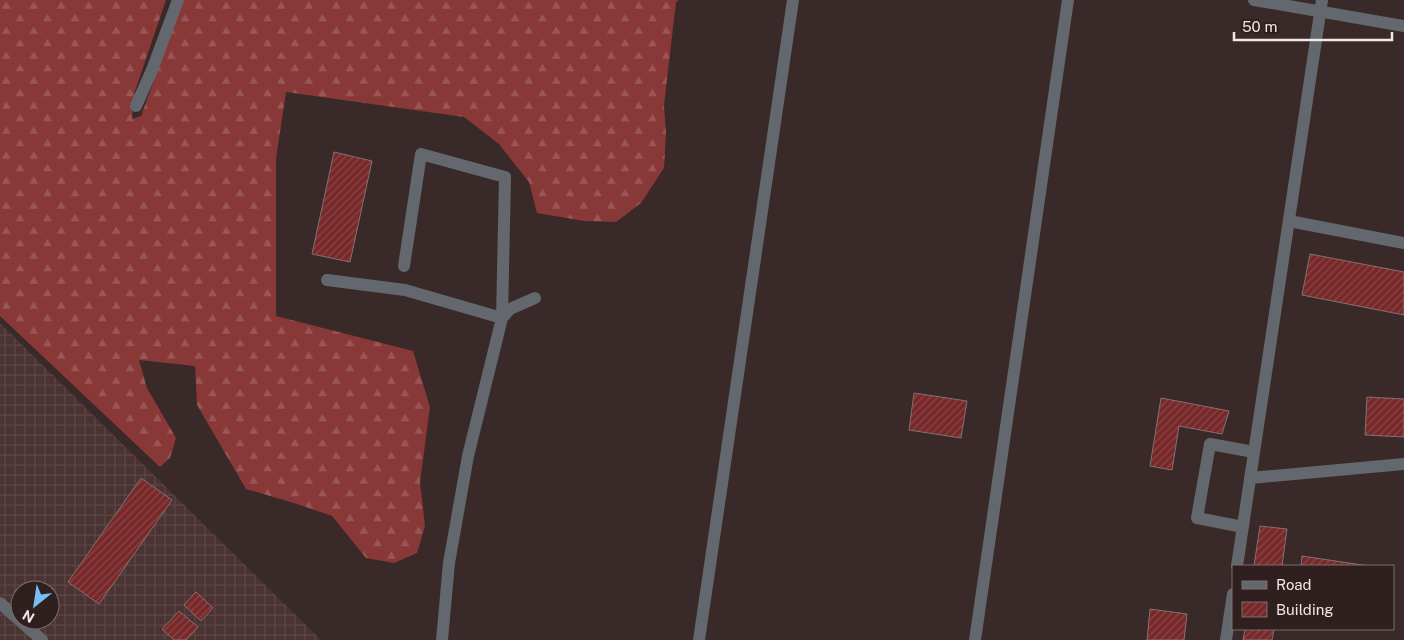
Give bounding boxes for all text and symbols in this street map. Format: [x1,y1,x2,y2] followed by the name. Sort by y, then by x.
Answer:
[1234,10,1392,42] scale bar
[1242,18,1277,35] text: 50 m
[1232,565,1394,630] legend
[1276,576,1312,593] text: Road
[10,580,60,630] north arrow
[1276,601,1334,618] text: Building
[20,607,37,626] text: N

